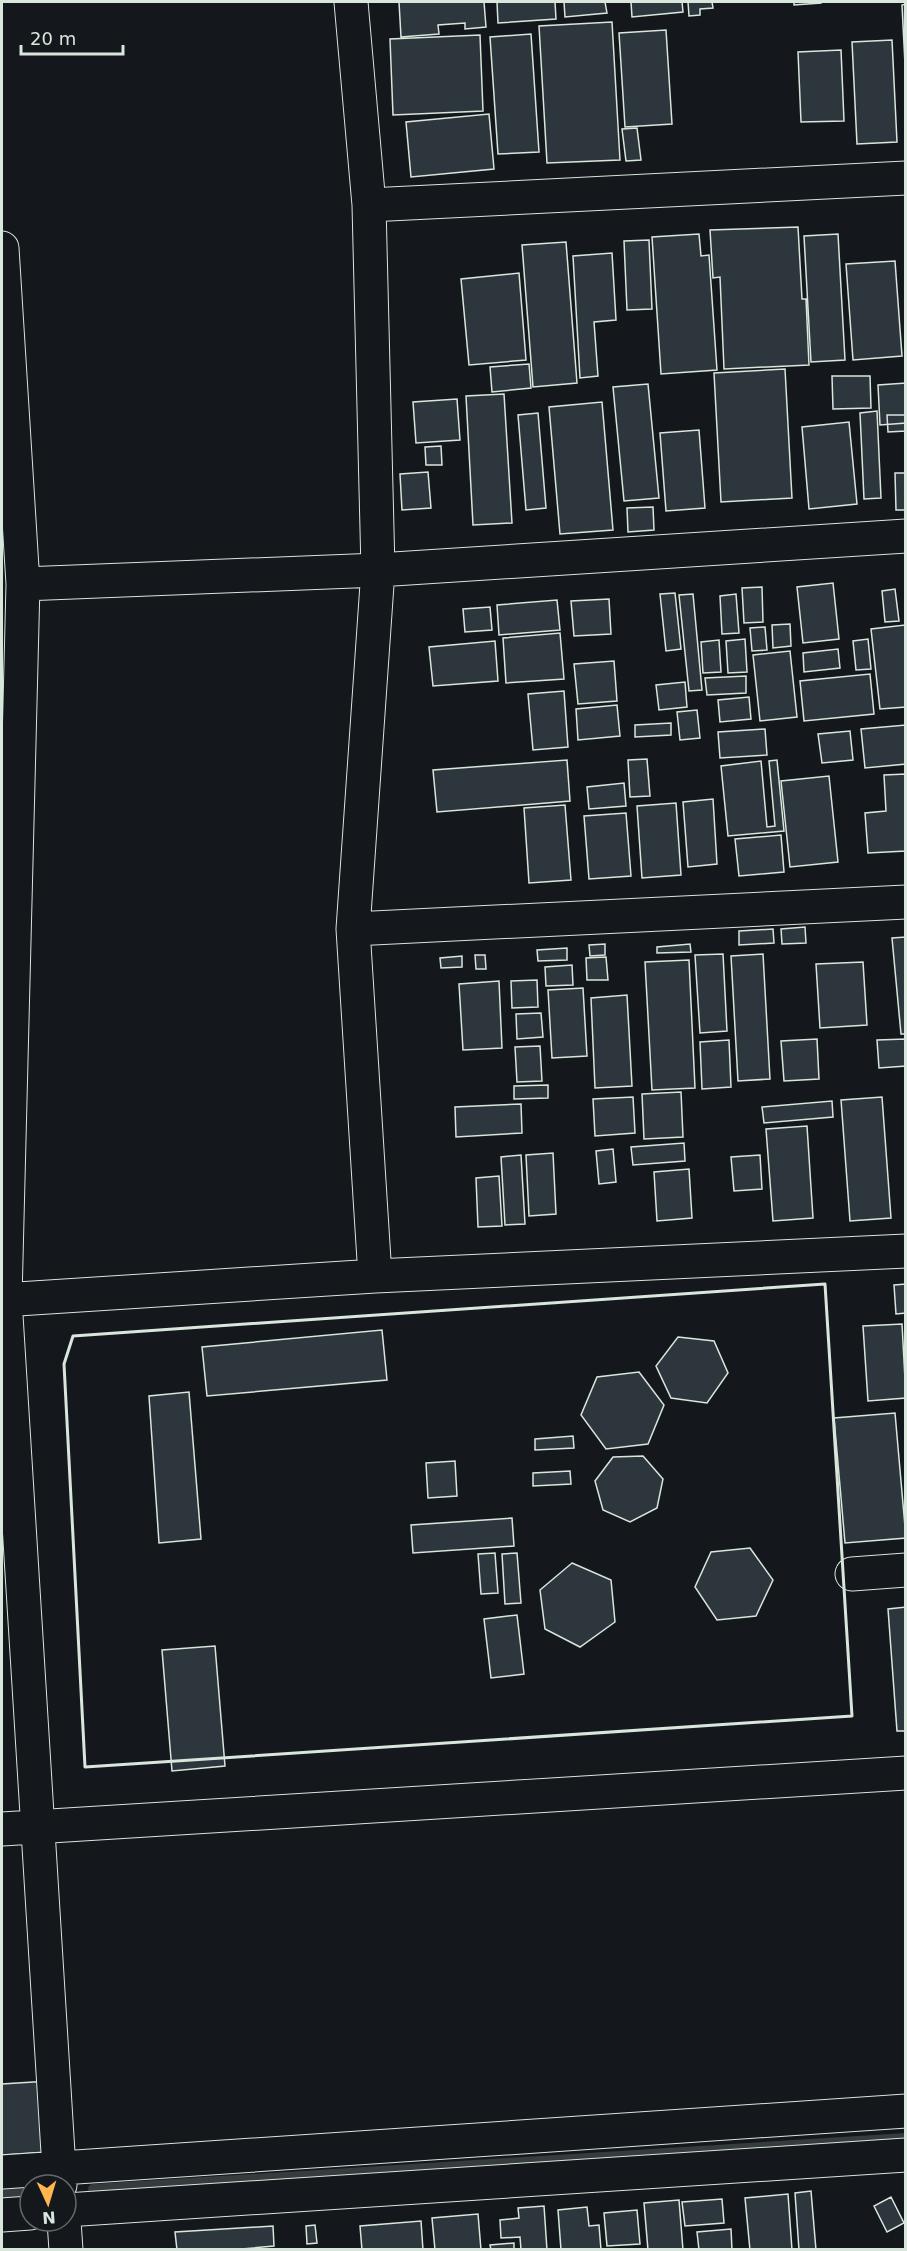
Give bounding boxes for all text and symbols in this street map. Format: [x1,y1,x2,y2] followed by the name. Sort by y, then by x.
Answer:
[21,18,123,56] scale bar
[30,28,76,49] text: 20 m
[18,2173,78,2233] north arrow
[42,2208,56,2227] text: N

